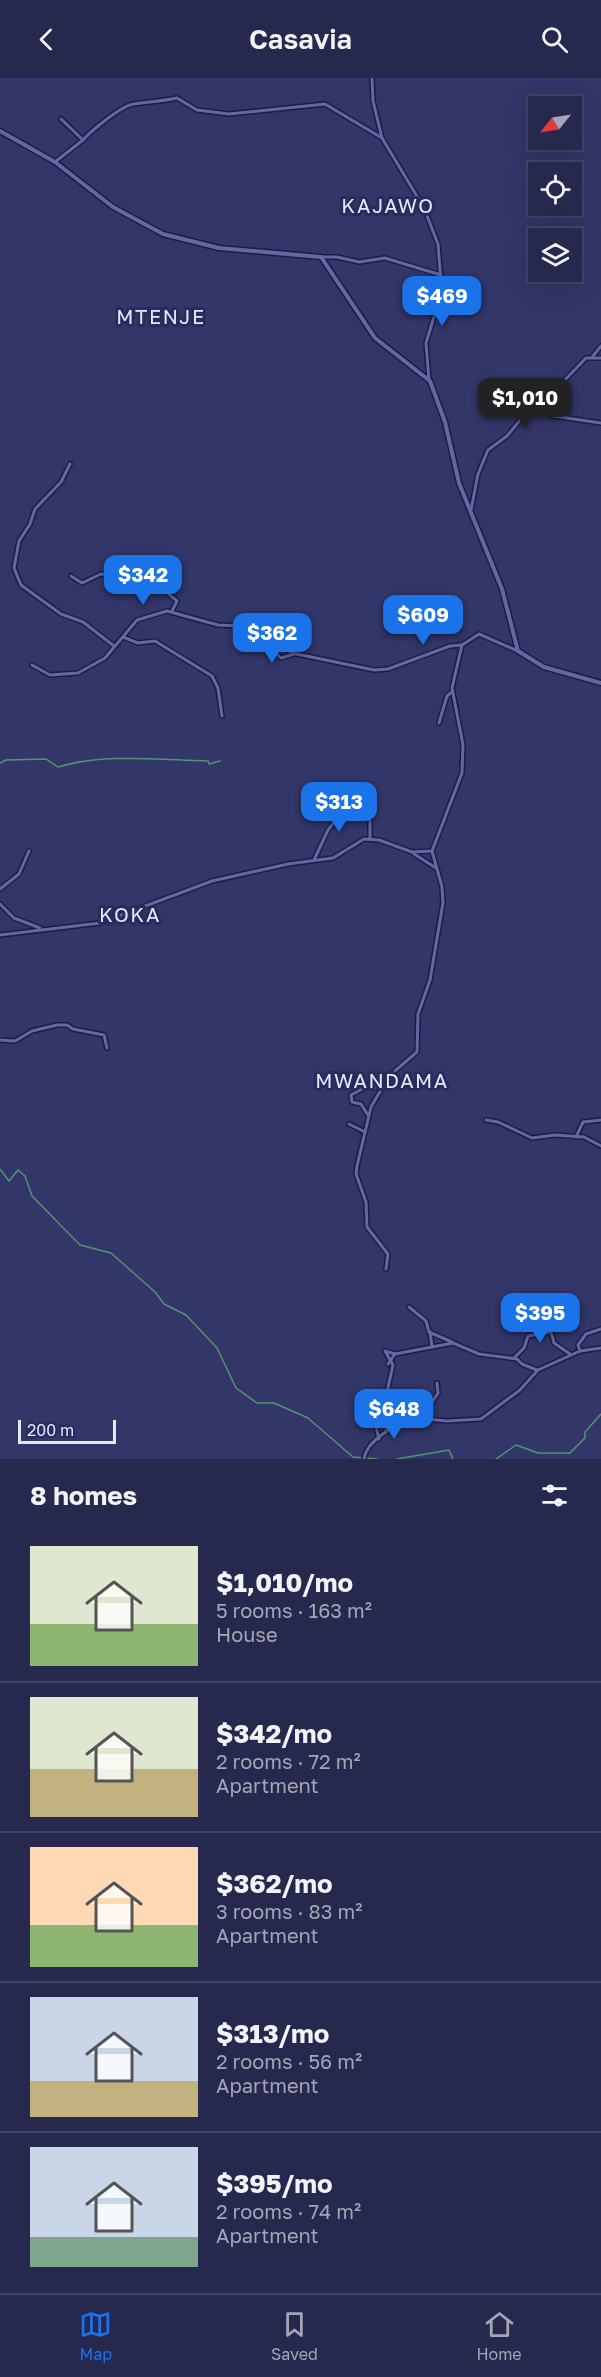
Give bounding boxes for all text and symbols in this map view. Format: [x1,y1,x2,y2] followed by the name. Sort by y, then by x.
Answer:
[30,23,63,56] icon: back
[249,23,352,55] text: Casavia
[538,23,571,56] icon: search
[528,96,582,150] north arrow
[528,96,582,282] map controls
[528,162,582,216] button: locate
[341,193,435,217] district label: KAJAWO
[528,228,582,282] button: layers
[406,276,478,327] pin: $469
[416,283,468,307] text: $469
[116,304,206,328] district label: MTENJE
[476,378,574,429] pin: $1,010
[492,385,558,409] text: $1,010
[107,555,179,606] pin: $342
[118,562,168,586] text: $342
[387,595,459,646] pin: $609
[397,602,449,626] text: $609
[236,613,308,664] pin: $362
[247,620,297,644] text: $362
[303,782,375,833] pin: $313
[315,789,363,813] text: $313
[99,902,161,926] district label: KOKA
[315,1068,449,1092] district label: MWANDAMA
[504,1293,576,1344] pin: $395
[515,1300,565,1324] text: $395
[358,1389,430,1440] pin: $648
[368,1396,420,1420] text: $648
[18,1417,116,1444] scale bar
[27,1420,74,1440] text: 200 m
[538,1479,571,1512] icon: filters
[30,1480,137,1511] text: 8 homes
[216,1567,353,1598] text: $1,010/mo
[78,1570,150,1642] icon: home
[216,1598,372,1622] text: 5 rooms · 163 m²
[216,1622,278,1646] text: House
[216,1718,332,1749] text: $342/mo
[78,1721,150,1793] icon: home
[216,1749,361,1773] text: 2 rooms · 72 m²
[216,1773,319,1797] text: Apartment
[216,1868,332,1899] text: $362/mo
[78,1871,150,1943] icon: home
[216,1899,362,1923] text: 3 rooms · 83 m²
[216,1923,319,1947] text: Apartment
[216,2018,329,2049] text: $313/mo
[78,2021,150,2093] icon: home
[216,2049,362,2073] text: 2 rooms · 56 m²
[216,2073,319,2097] text: Apartment
[216,2168,332,2199] text: $395/mo
[78,2171,150,2243] icon: home
[216,2199,361,2223] text: 2 rooms · 74 m²
[216,2223,319,2247] text: Apartment
[79,2308,112,2364] tab: Map
[271,2308,318,2364] tab: Saved
[476,2308,522,2364] tab: Home

